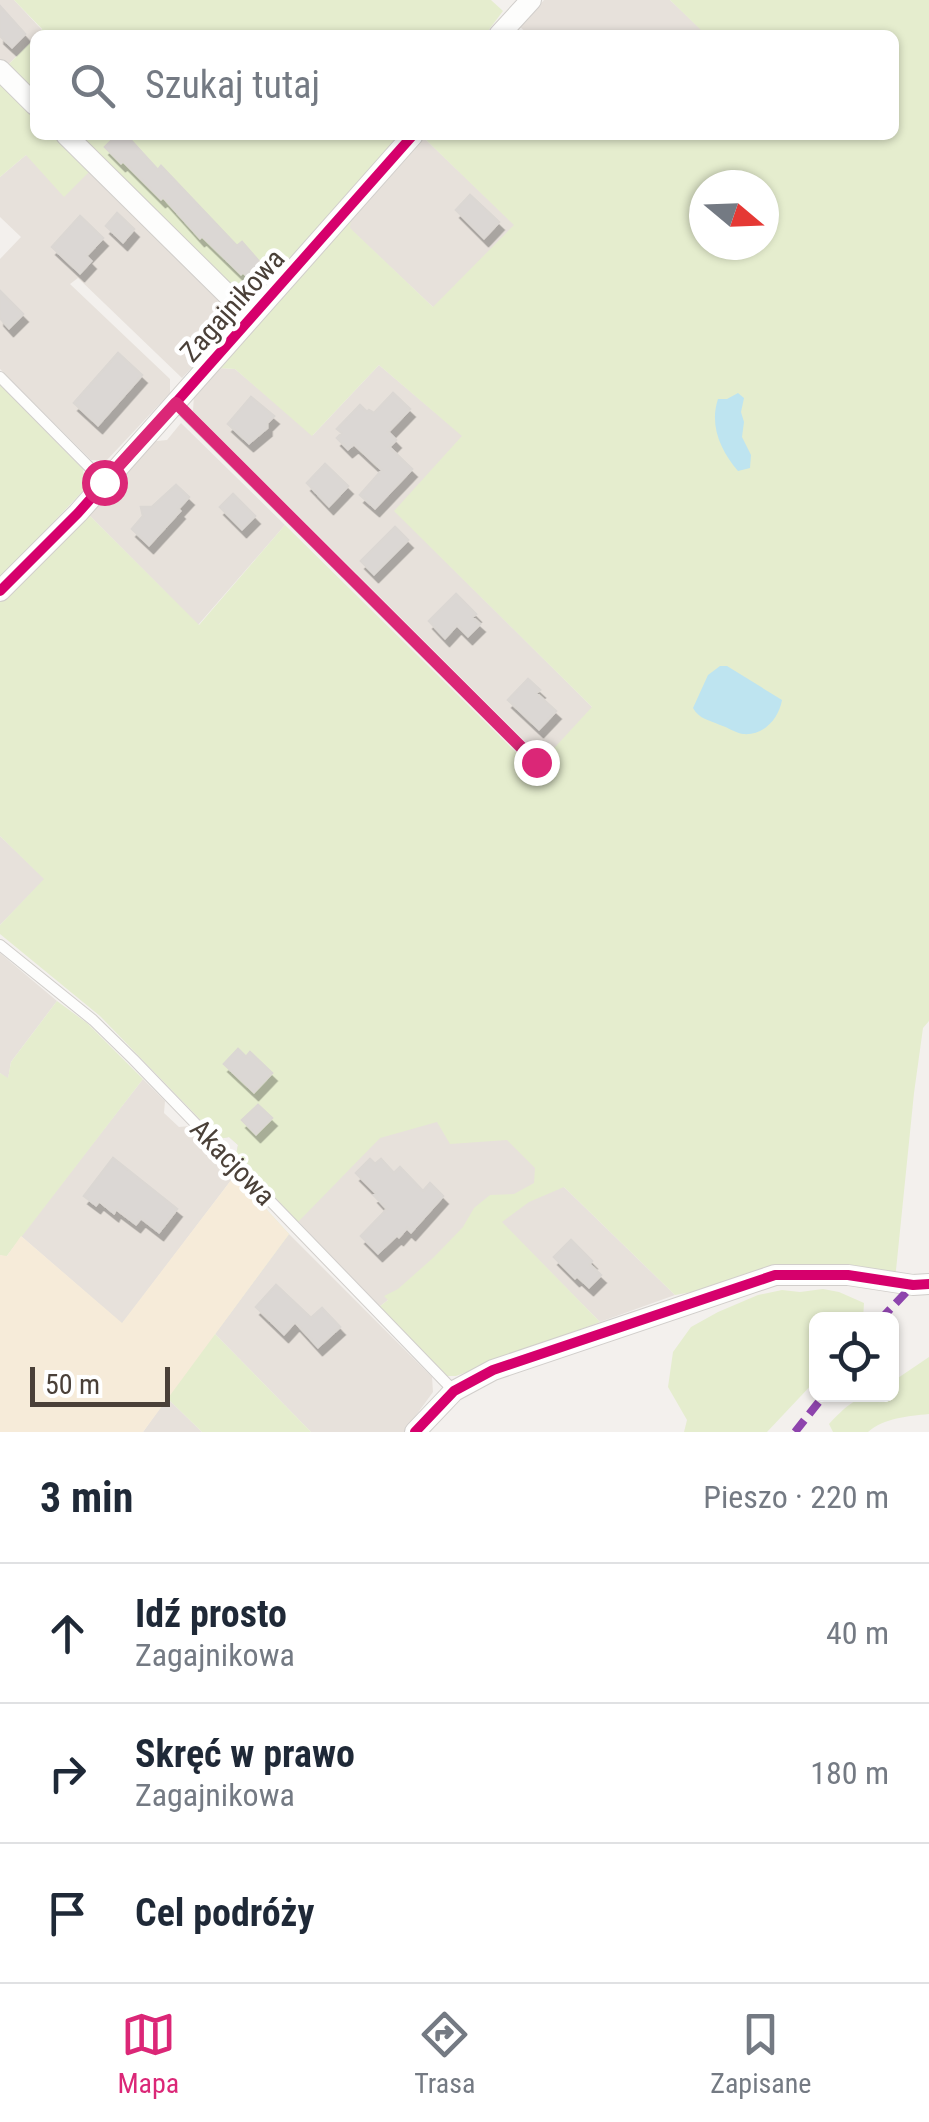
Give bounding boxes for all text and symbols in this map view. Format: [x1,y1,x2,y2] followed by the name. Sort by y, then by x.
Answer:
[30,30,899,140] search box
[65,58,120,113] icon: search
[145,63,320,107] text: Szukaj tutaj
[689,170,779,260] north arrow
[173,242,291,368] street label: Zagajnikowa
[82,460,128,506] route start
[514,740,560,786] route end
[184,1112,282,1212] street label: Akacjowa
[809,1312,899,1402] map controls
[809,1312,899,1402] button: locate
[30,1362,170,1406] scale bar
[45,1368,100,1401] text: 50 m
[40,1473,133,1522] text: 3 min
[703,1478,889,1516] text: Pieszo · 220 m
[135,1592,287,1636] text: Idź prosto
[40,1606,95,1661] icon: ahead
[826,1614,889,1652] text: 40 m
[135,1636,295,1674] text: Zagajnikowa
[135,1732,355,1776] text: Skręć w prawo
[40,1746,95,1801] icon: right
[810,1754,889,1792] text: 180 m
[135,1776,295,1814] text: Zagajnikowa
[40,1886,95,1941] icon: arrive
[135,1891,314,1935] text: Cel podróży
[117,2007,179,2100] tab: Mapa
[414,2007,475,2100] tab: Trasa
[710,2007,811,2100] tab: Zapisane

